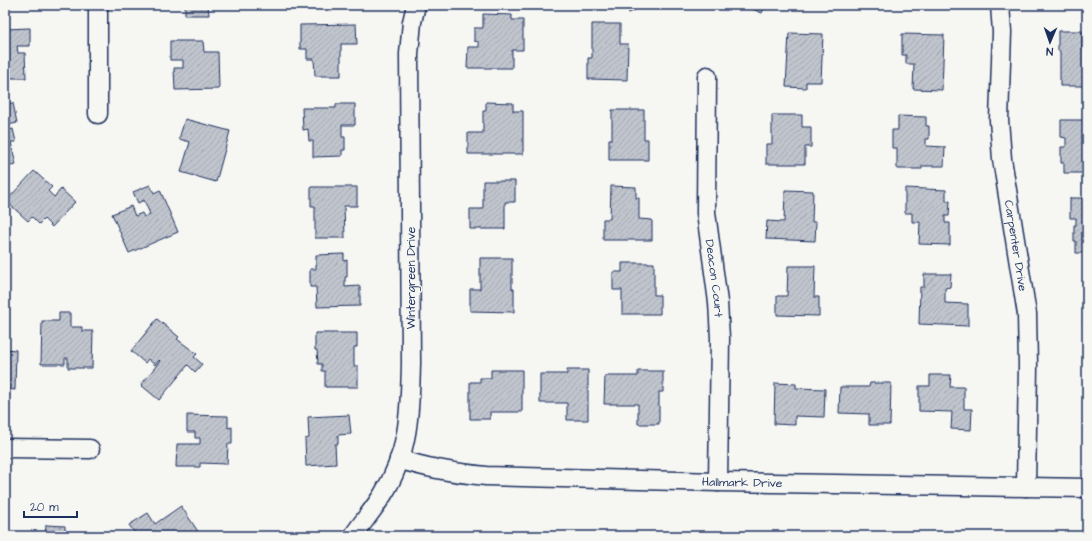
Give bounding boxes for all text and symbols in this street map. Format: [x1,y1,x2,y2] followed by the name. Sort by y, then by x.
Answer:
[1030,22,1070,62] north arrow
[1046,44,1053,59] text: N
[1000,199,1031,293] street label: Carpenter Drive
[403,226,421,329] street label: Wintergreen Drive
[701,238,727,318] street label: Deacon Court
[702,474,783,492] street label: Hallmark Drive
[24,493,77,519] scale bar
[30,499,59,516] text: 20 m

